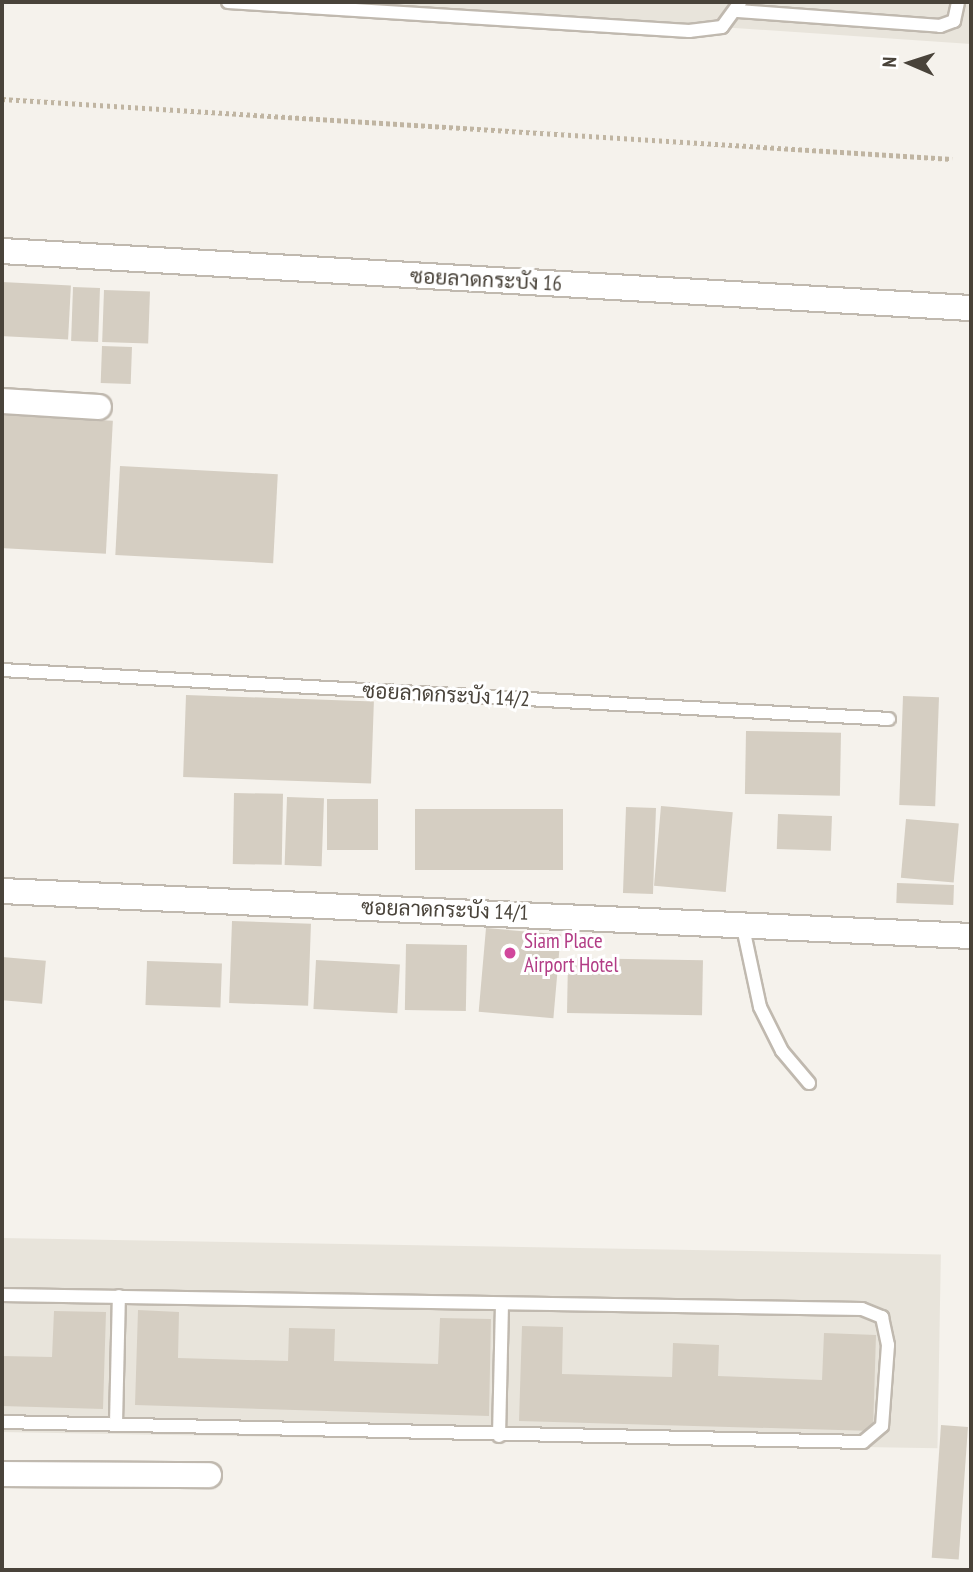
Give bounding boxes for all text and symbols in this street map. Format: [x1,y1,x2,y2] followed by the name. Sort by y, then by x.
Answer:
[875,28,945,98] north arrow
[877,56,901,68] text: N
[409,263,563,297] street label: ซอยลาดกระบัง 16
[362,678,530,712] street label: ซอยลาดกระบัง 14/2
[361,894,529,926] street label: ซอยลาดกระบัง 14/1
[524,928,618,978] place label: Siam Place Airport Hotel
[502,945,518,961] marker: Siam Place Airport Hotel

